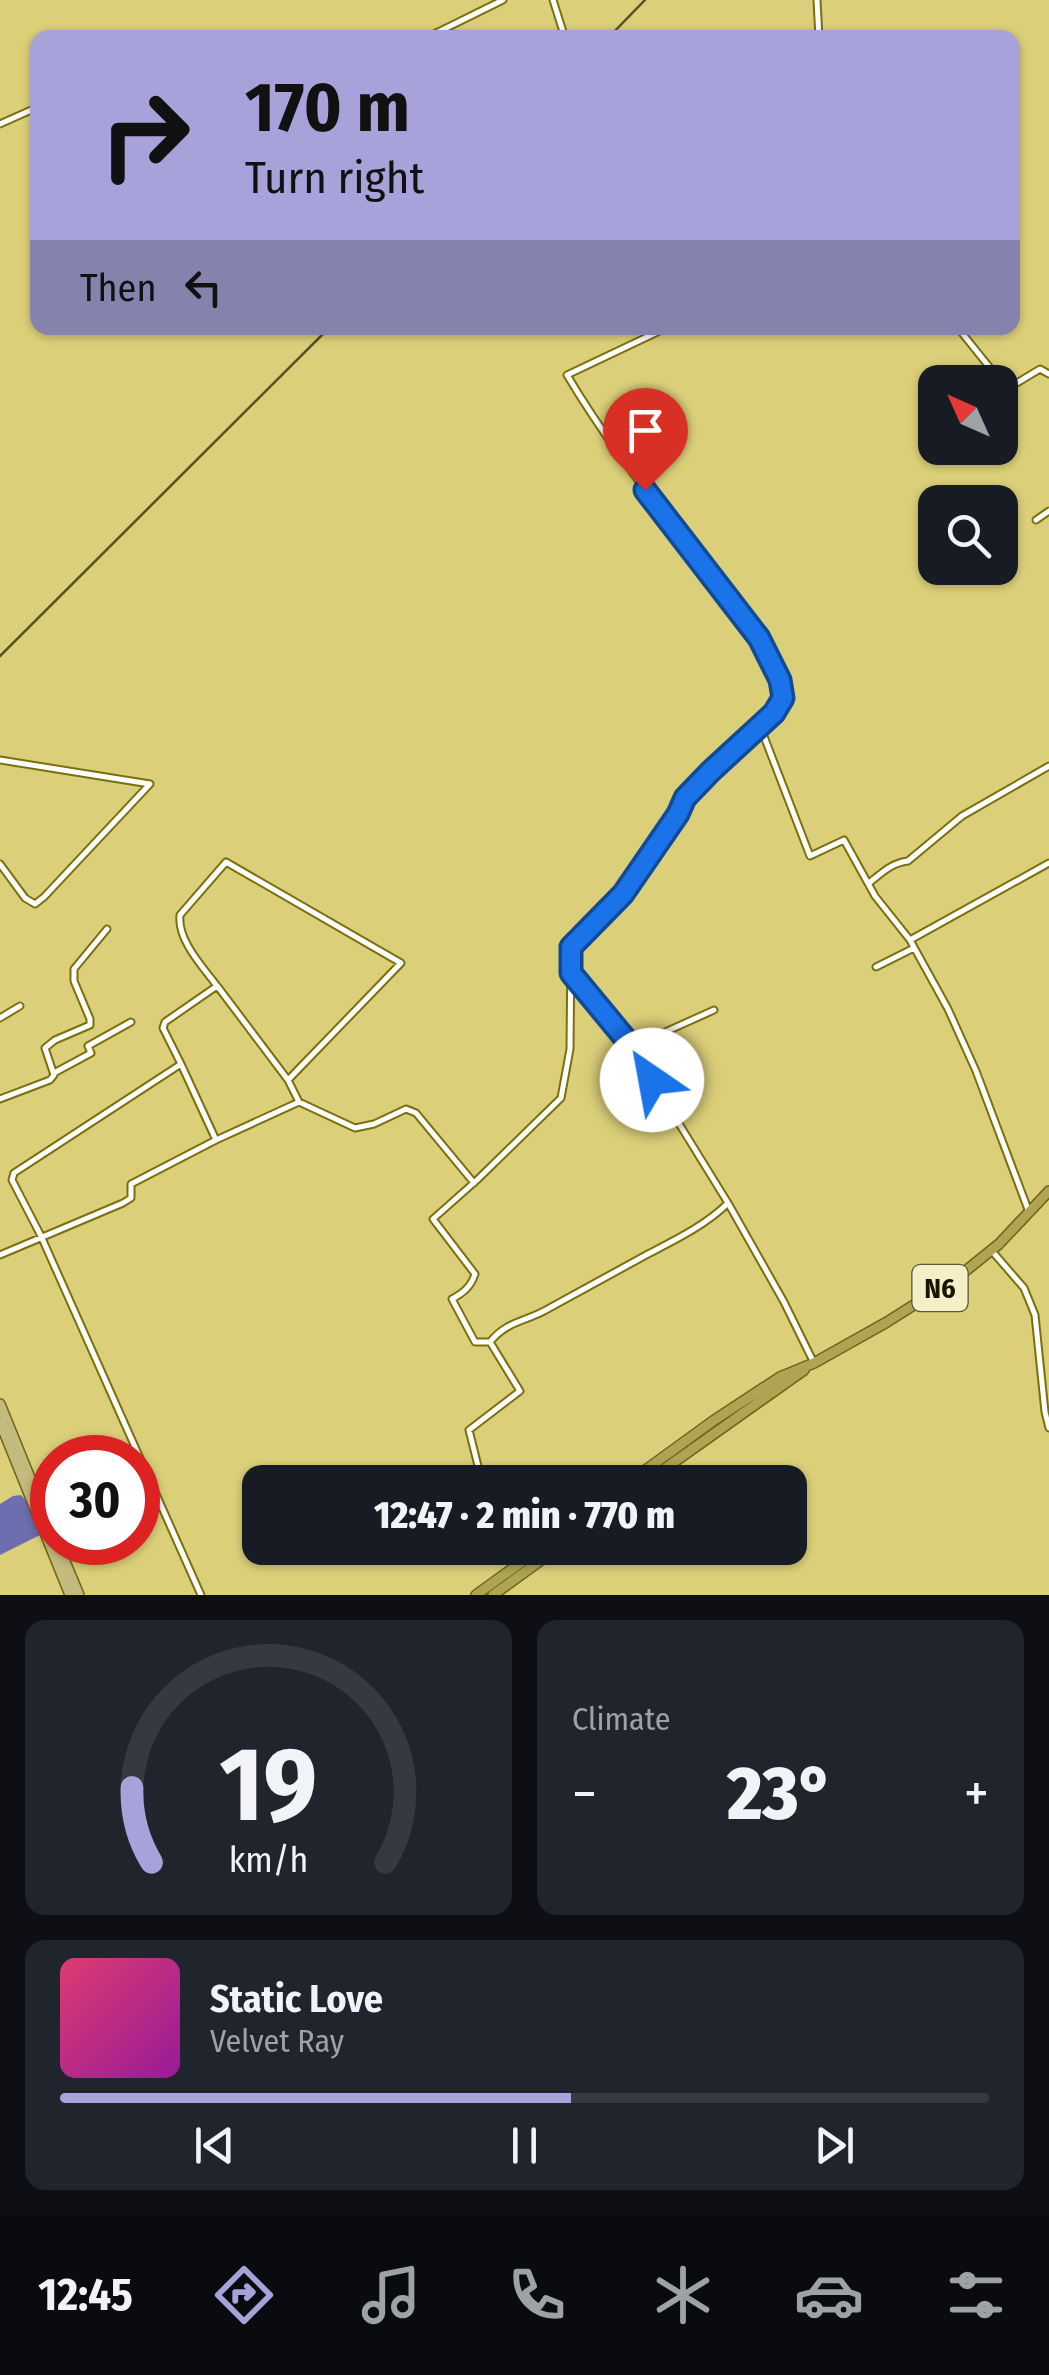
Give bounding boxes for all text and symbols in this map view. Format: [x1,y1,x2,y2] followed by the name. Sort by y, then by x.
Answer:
[245,66,410,150] text: 170 m
[80,70,210,200] icon: right
[245,151,424,205] text: Turn right
[176,260,231,315] icon: left
[80,265,156,311] text: Then
[918,365,1018,465] north arrow
[918,365,1018,585] map controls
[603,388,688,491] pin
[618,403,673,458] icon: arrive
[918,485,1018,585] button: search
[600,1028,704,1132] position arrow
[912,1265,968,1311] road number: N6
[30,1435,160,1565] speed limit sign: 30
[374,1492,675,1538] text: 12:47 · 2 min · 770 m
[572,1700,671,1738] text: Climate
[220,1723,317,1848] text: 19
[727,1749,834,1839] text: 23°
[572,1761,597,1827] text: −
[964,1761,989,1827] text: +
[229,1839,308,1881] text: km/h
[210,1976,383,2022] text: Static Love
[210,2022,344,2060] text: Velvet Ray
[187,2118,242,2173] icon: previous
[497,2118,552,2173] icon: pause
[807,2118,862,2173] icon: next
[209,2260,279,2330] icon: directions
[356,2260,426,2330] icon: music
[502,2260,572,2330] icon: phone
[648,2260,718,2330] icon: climate
[794,2260,864,2330] icon: car
[941,2260,1011,2330] icon: filters
[38,2268,133,2322] text: 12:45

